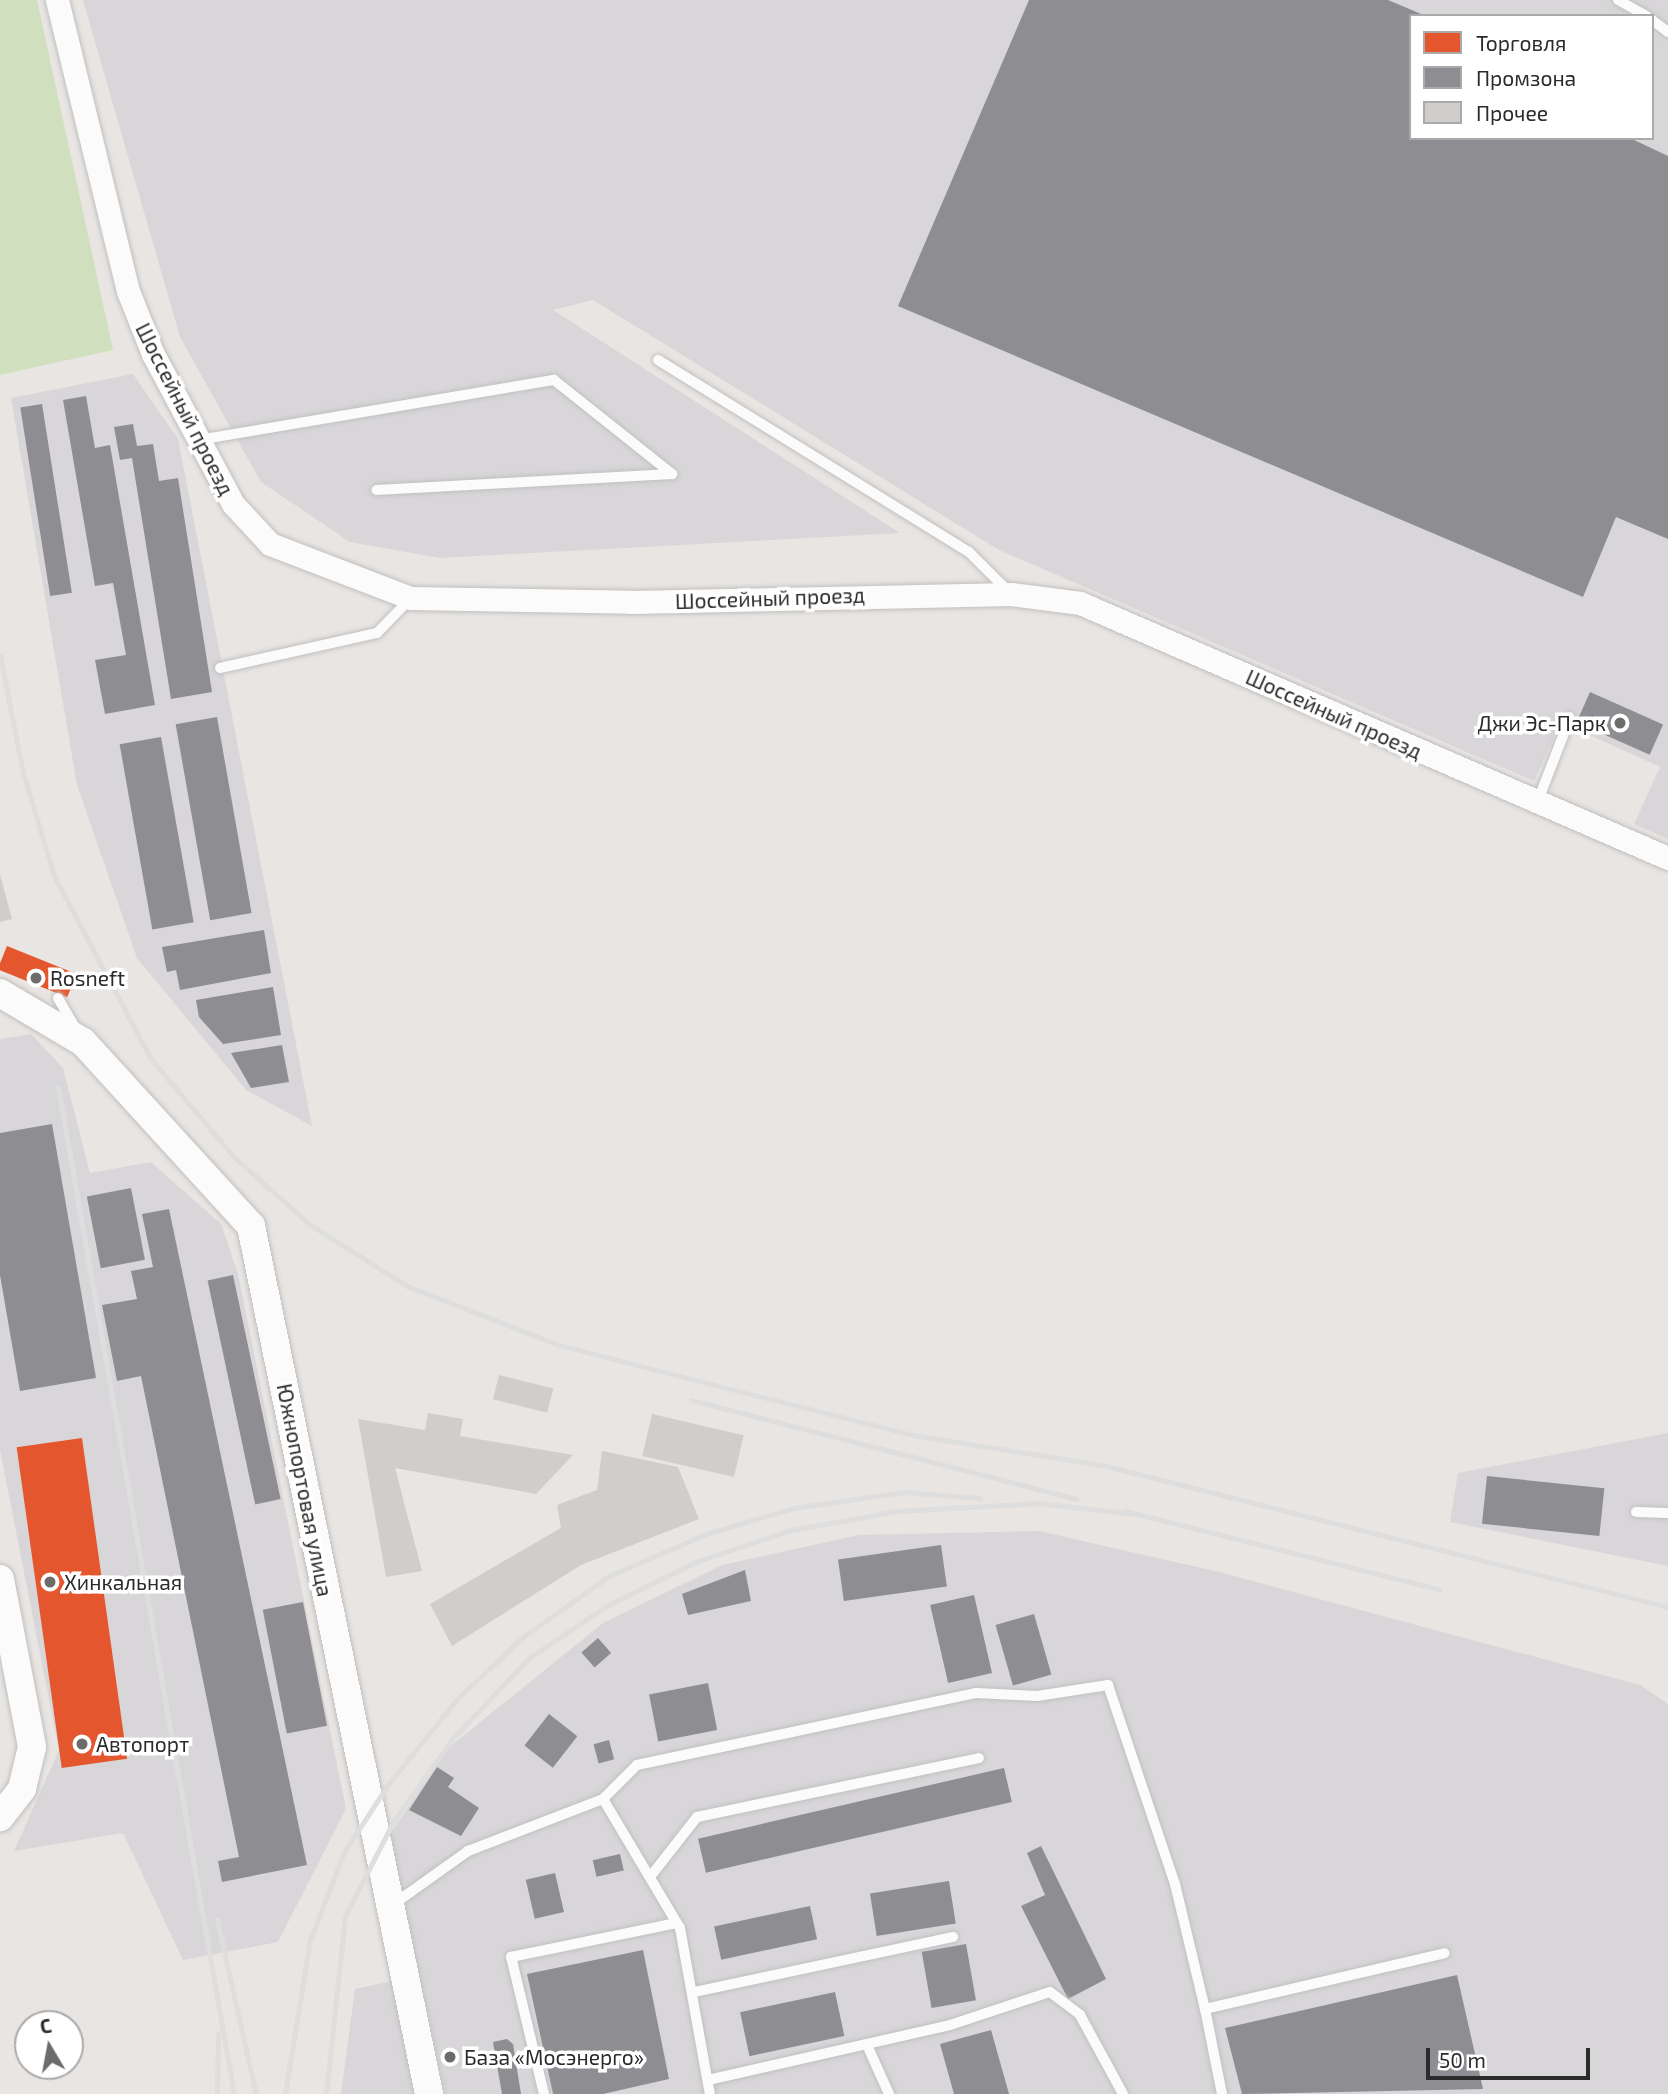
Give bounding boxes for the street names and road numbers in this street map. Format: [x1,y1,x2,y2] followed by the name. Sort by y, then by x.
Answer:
[131,319,239,499] street label: Шоссейный проезд
[675,582,865,614] street label: Шоссейный проезд
[1242,664,1426,764] street label: Шоссейный проезд
[272,1381,338,1599] street label: Южнопортовая улица

